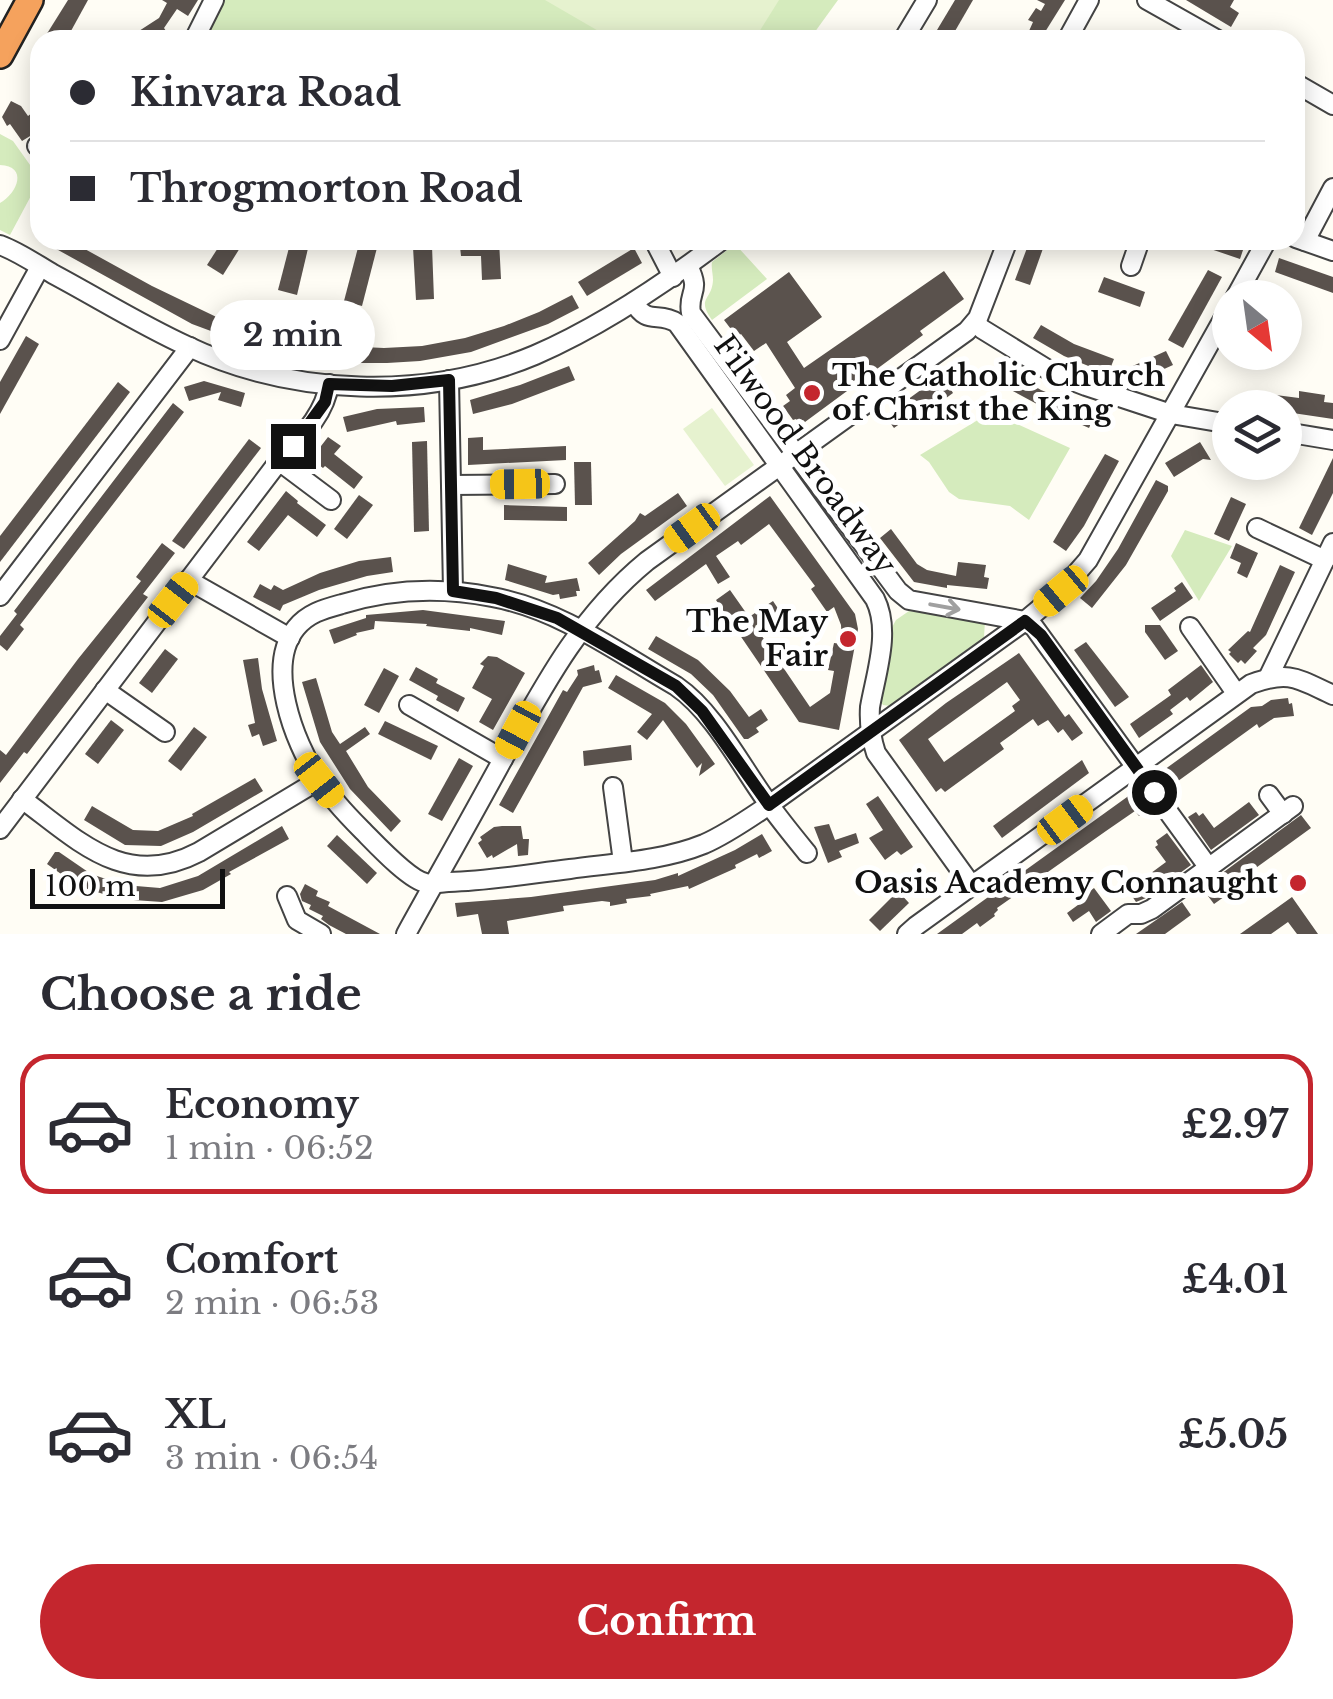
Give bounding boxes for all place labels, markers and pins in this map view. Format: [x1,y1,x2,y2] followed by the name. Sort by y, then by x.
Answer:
[832,357,1166,428] place label: The Catholic Church of Christ the King
[801,382,823,404] marker: The Catholic Church of Christ the King
[686,603,829,674] place label: The May Fair
[837,628,859,650] marker: The May Fair
[854,864,1279,901] place label: Oasis Academy Connaught
[1287,872,1309,894] marker: Oasis Academy Connaught

